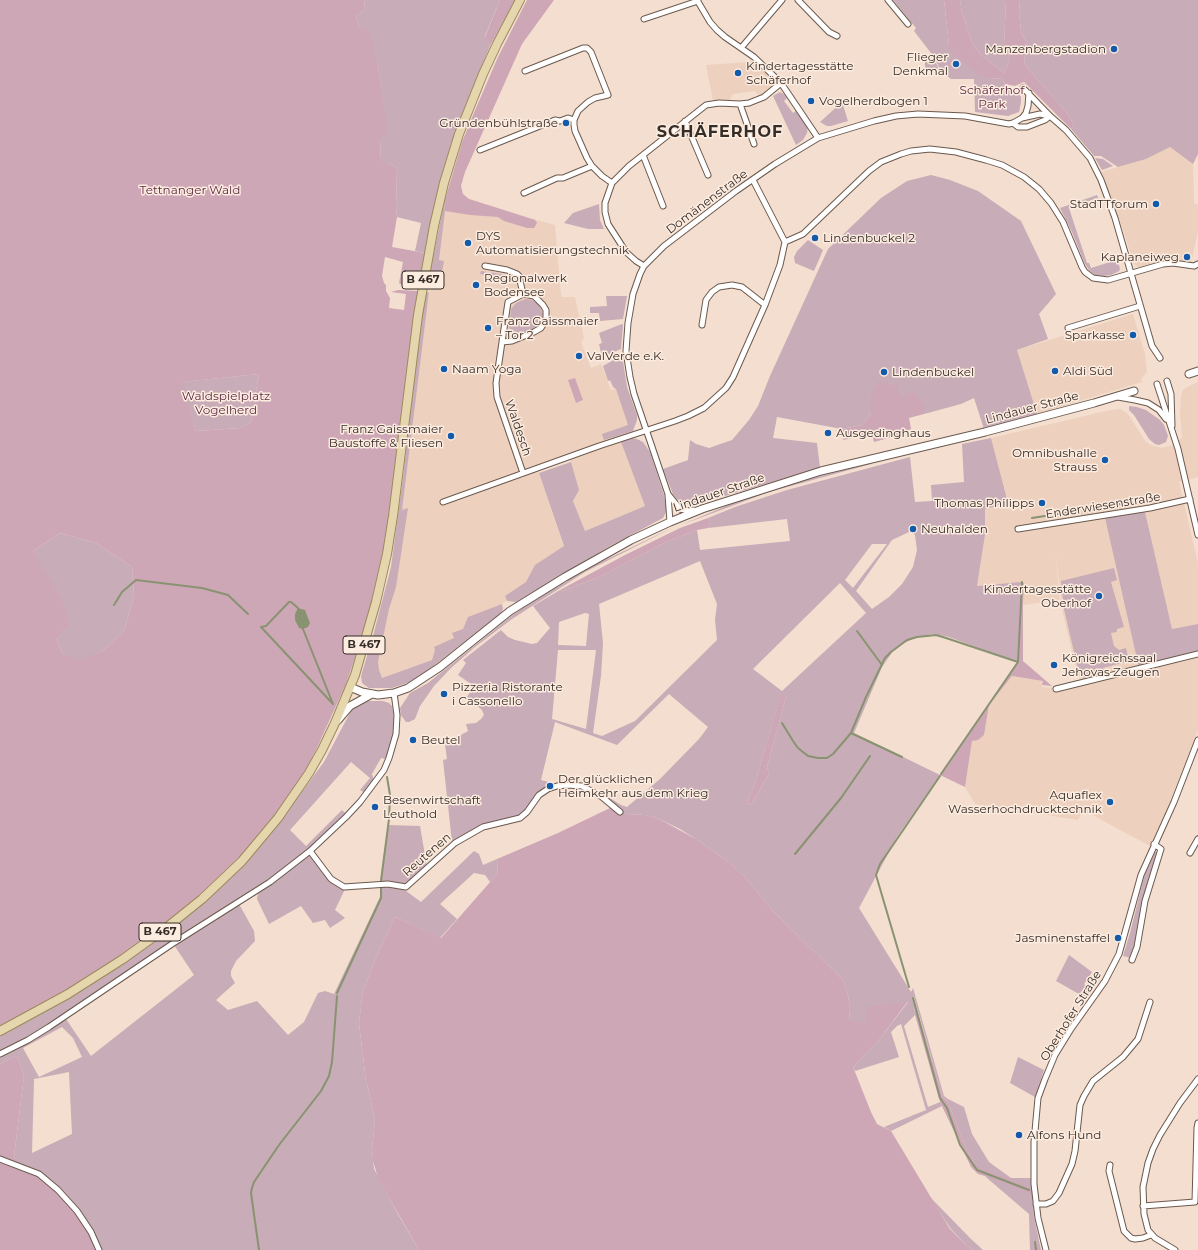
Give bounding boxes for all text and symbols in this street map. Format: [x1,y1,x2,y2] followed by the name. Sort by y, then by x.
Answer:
[985,42,1106,56] place label: Manzenbergstadion
[1109,44,1119,54] marker: Manzenbergstadion
[893,50,948,78] place label: Flieger Denkmal
[746,59,853,87] place label: Kindertagesstätte Schäferhof
[951,59,961,69] marker: Flieger Denkmal
[733,68,743,78] marker: Kindertagesstätte Schäferhof
[960,83,1024,111] park label: Schäferhof Park
[819,94,928,108] place label: Vogelherdbogen 1
[806,96,816,106] marker: Vogelherdbogen 1
[439,116,558,130] place label: Gründenbühlstraße
[561,118,571,128] marker: Gründenbühlstraße
[657,122,783,142] district label: SCHÄFERHOF
[663,167,751,237] street label: Domänenstraße
[140,183,240,197] park label: Tettnanger Wald
[1070,197,1148,211] place label: StadTTforum
[1151,199,1161,209] marker: StadTTforum
[476,229,629,257] place label: DYS Automatisierungstechnik
[823,231,915,245] place label: Lindenbuckel 2
[810,233,820,243] marker: Lindenbuckel 2
[463,238,473,248] marker: DYS Automatisierungstechnik
[1101,250,1179,264] place label: Kaplaneiweg
[1182,252,1192,262] marker: Kaplaneiweg
[402,271,444,289] road number: B 467
[484,271,567,299] place label: Regionalwerk Bodensee
[471,280,481,290] marker: Regionalwerk Bodensee
[496,314,599,342] place label: Franz Gaissmaier – Tor 2
[483,323,493,333] marker: Franz Gaissmaier – Tor 2
[1065,328,1125,342] place label: Sparkasse
[1128,330,1138,340] marker: Sparkasse
[587,349,664,363] place label: ValVerde e.K.
[574,351,584,361] marker: ValVerde e.K.
[452,362,522,376] place label: Naam Yoga
[439,364,449,374] marker: Naam Yoga
[1063,364,1113,378] place label: Aldi Süd
[892,365,974,379] place label: Lindenbuckel
[1050,366,1060,376] marker: Aldi Süd
[879,367,889,377] marker: Lindenbuckel
[182,389,270,417] park label: Waldspielplatz Vogelherd
[984,389,1080,427] street label: Lindauer Straße
[502,398,534,458] street label: Waldesch
[329,422,443,450] place label: Franz Gaissmaier Baustoffe & Fliesen
[836,426,931,440] place label: Ausgedinghaus
[823,428,833,438] marker: Ausgedinghaus
[446,431,456,441] marker: Franz Gaissmaier Baustoffe & Fliesen
[1012,446,1097,474] place label: Omnibushalle Strauss
[1100,455,1110,465] marker: Omnibushalle Strauss
[671,471,767,515] street label: Lindauer Straße
[1045,490,1161,522] street label: Enderwiesenstraße
[934,496,1034,510] place label: Thomas Philipps
[1037,498,1047,508] marker: Thomas Philipps
[921,522,988,536] place label: Neuhalden
[908,524,918,534] marker: Neuhalden
[984,582,1091,610] place label: Kindertagesstätte Oberhof
[1094,591,1104,601] marker: Kindertagesstätte Oberhof
[343,636,385,654] road number: B 467
[1062,651,1160,679] place label: Königreichssaal Jehovas Zeugen
[1049,660,1059,670] marker: Königreichssaal Jehovas Zeugen
[452,680,563,708] place label: Pizzeria Ristorante i Cassonello
[439,689,449,699] marker: Pizzeria Ristorante i Cassonello
[421,733,460,747] place label: Beutel
[408,735,418,745] marker: Beutel
[558,772,708,800] place label: Der glücklichen Heimkehr aus dem Krieg
[545,781,555,791] marker: Der glücklichen Heimkehr aus dem Krieg
[948,788,1102,816] place label: Aquaflex Wasserhochdrucktechnik
[383,793,481,821] place label: Besenwirtschaft Leuthold
[1105,797,1115,807] marker: Aquaflex Wasserhochdrucktechnik
[370,802,380,812] marker: Besenwirtschaft Leuthold
[400,830,454,880] street label: Reutenen
[139,923,181,941] road number: B 467
[1016,931,1110,945] place label: Jasminenstaffel
[1113,933,1123,943] marker: Jasminenstaffel
[1037,968,1105,1064] street label: Oberhofer Straße
[1027,1128,1101,1142] place label: Alfons Hund
[1014,1130,1024,1140] marker: Alfons Hund

